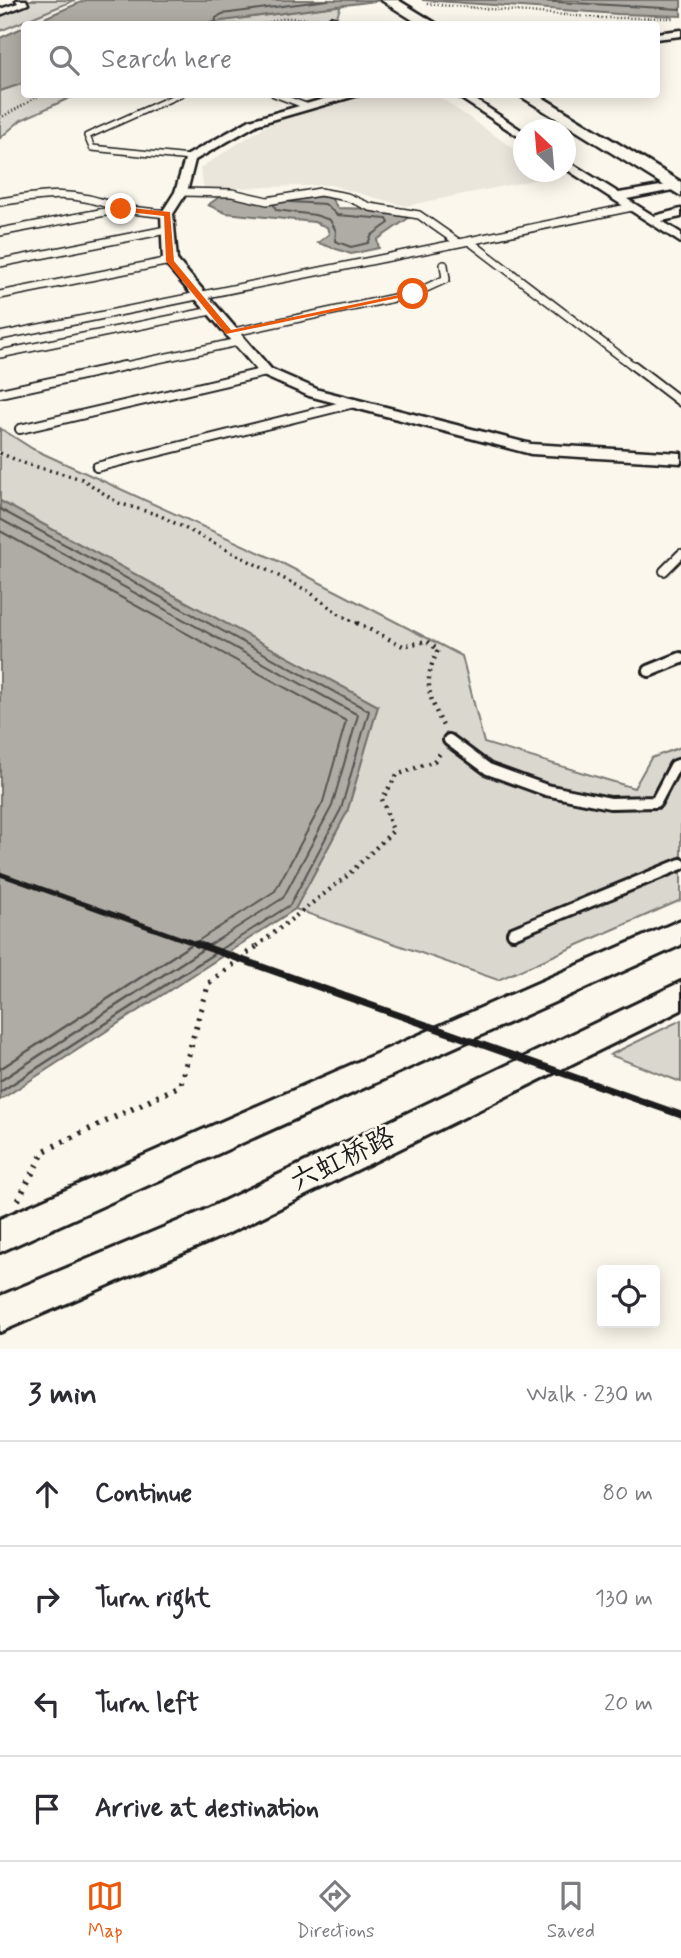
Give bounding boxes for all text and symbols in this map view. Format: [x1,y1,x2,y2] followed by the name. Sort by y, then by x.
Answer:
[21,21,660,98] search box
[45,41,83,79] icon: search
[101,43,232,77] text: Search here
[513,119,576,182] north arrow
[105,193,136,224] route end
[397,278,428,309] route start
[285,1119,401,1201] street label: 六虹桥路
[597,1265,660,1328] map controls
[597,1265,660,1328] button: locate
[28,1375,97,1414] text: 3 min
[526,1380,653,1410] text: Walk · 230 m
[28,1475,66,1513] icon: ahead
[95,1477,192,1511] text: Continue
[602,1479,653,1509] text: 80 m
[28,1580,66,1618] icon: right
[95,1582,211,1616] text: Turn right
[595,1584,653,1614] text: 130 m
[28,1685,66,1723] icon: left
[95,1687,199,1721] text: Turn left
[604,1689,653,1719] text: 20 m
[28,1790,66,1828] icon: arrive
[95,1792,319,1826] text: Arrive at destination
[86,1877,124,1944] tab: Map
[296,1877,375,1944] tab: Directions
[547,1877,595,1944] tab: Saved

